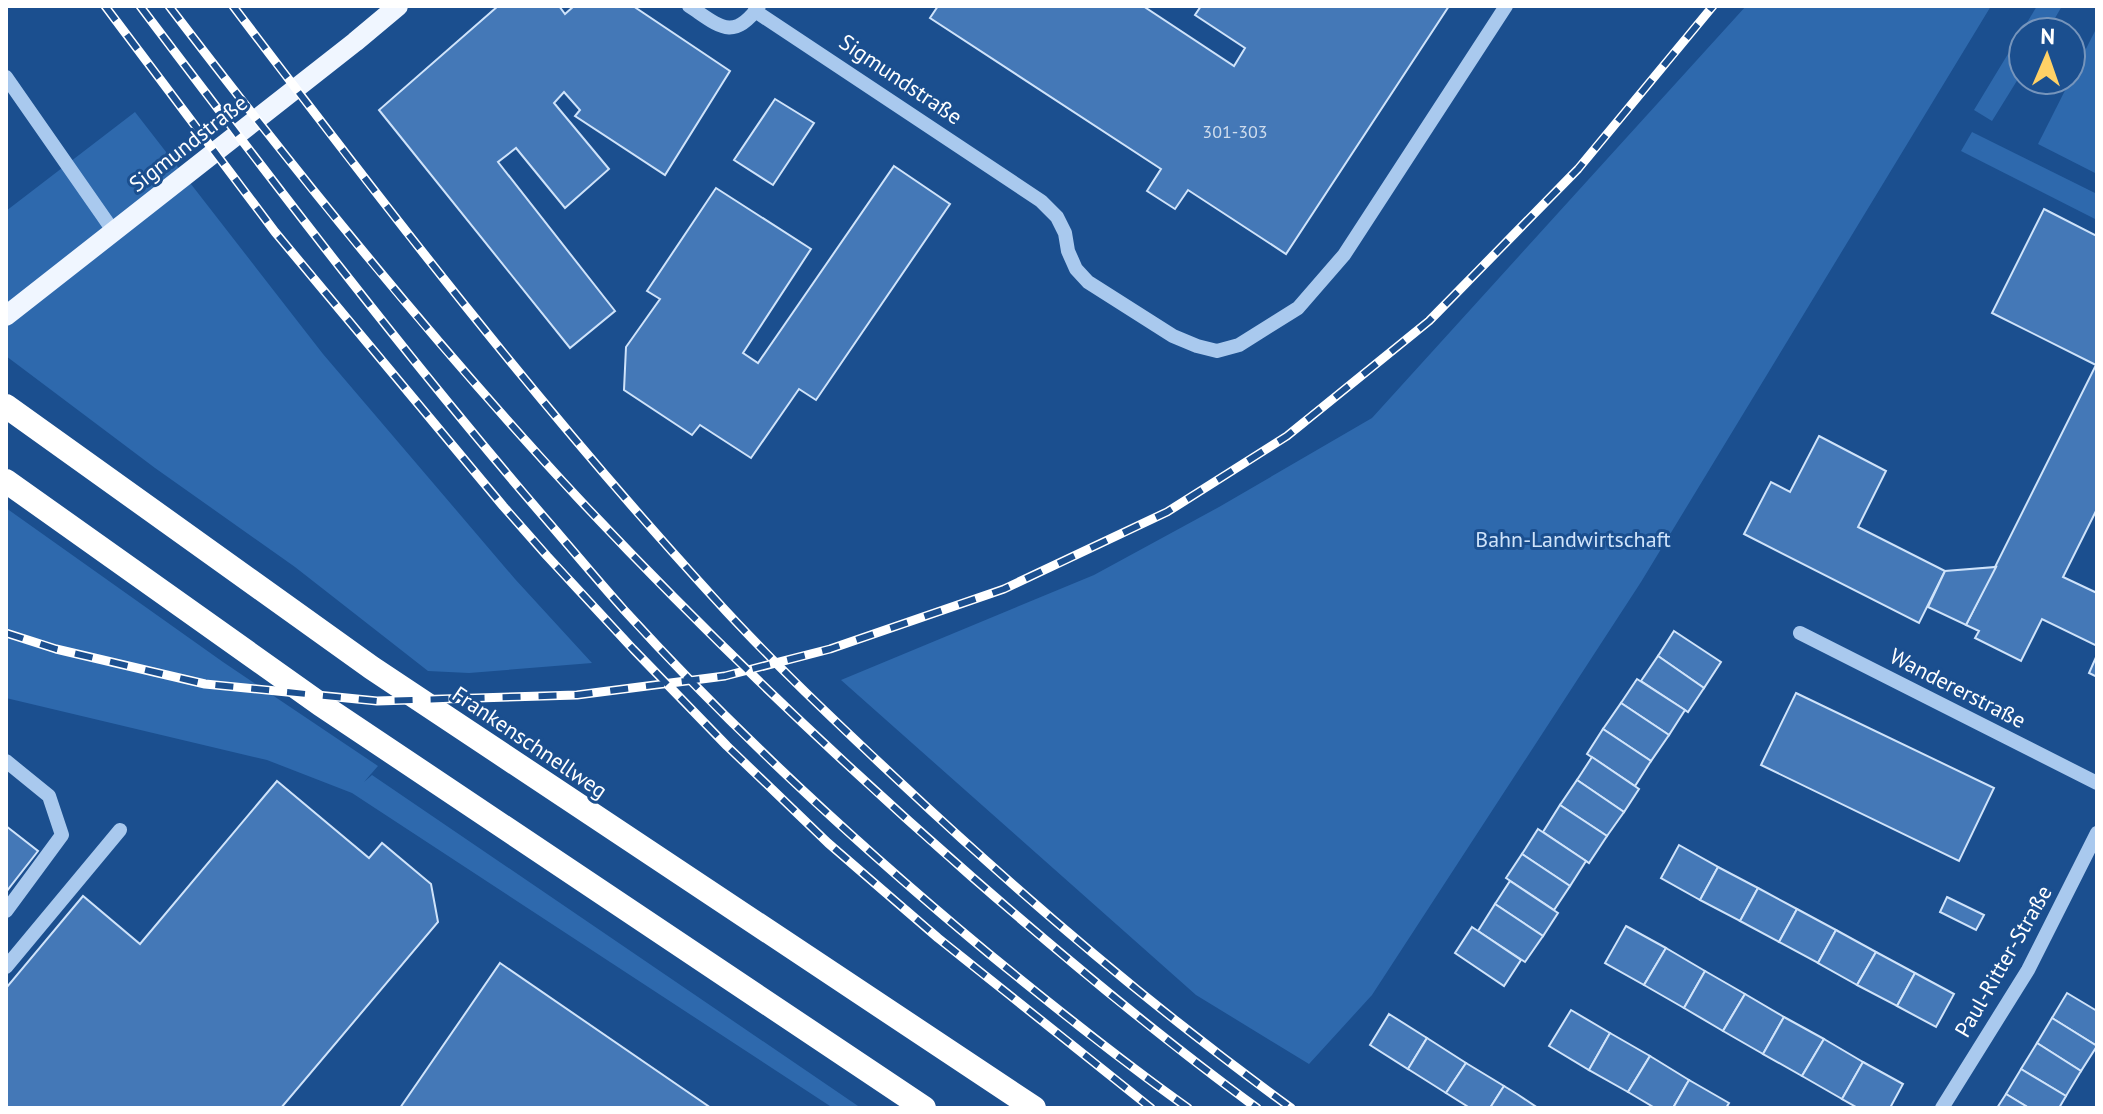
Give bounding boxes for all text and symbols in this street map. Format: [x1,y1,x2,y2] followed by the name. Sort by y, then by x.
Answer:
[2007,16,2087,96] north arrow
[2040,22,2055,50] text: N
[834,28,968,130] street label: Sigmundstraße
[123,88,253,198] street label: Sigmundstraße
[1202,120,1268,143] house number: 301-303
[1475,525,1671,553] park label: Bahn-Landwirtschaft
[1885,642,2031,734] street label: Wandererstraße
[447,680,613,804] street label: Frankenschnellweg
[1948,880,2058,1042] street label: Paul-Ritter-Straße

